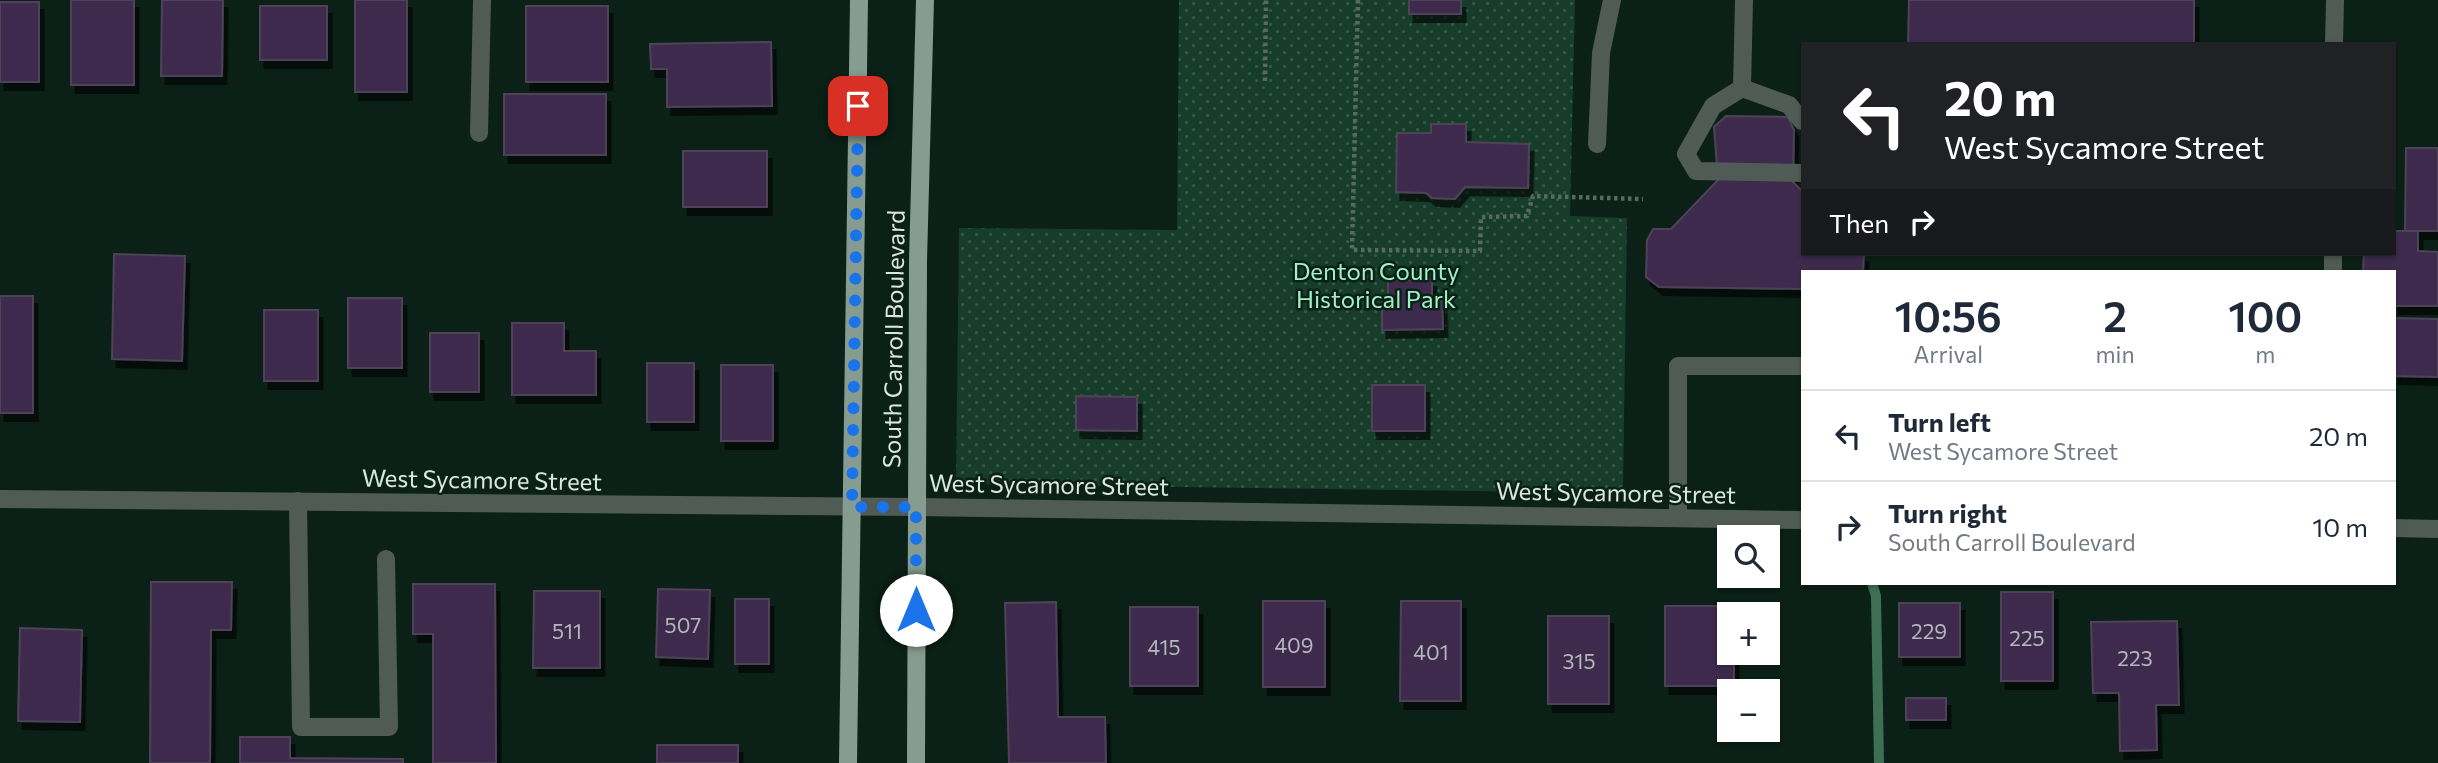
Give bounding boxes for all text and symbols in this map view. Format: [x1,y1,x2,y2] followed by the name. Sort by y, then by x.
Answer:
[1944,66,2056,126] text: 20 m
[1829,70,1920,161] icon: left
[828,76,888,136] pin
[839,87,877,125] icon: arrive
[1944,126,2264,166] text: West Sycamore Street
[1903,203,1941,241] icon: right
[1829,207,1889,238] text: Then
[876,210,910,468] street label: South Carroll Boulevard
[1293,256,1459,313] park label: Denton County Historical Park
[1895,289,2002,341] text: 10:56
[2103,289,2127,341] text: 2
[2228,289,2302,341] text: 100
[1913,340,1983,368] text: Arrival
[2095,340,2135,368] text: min
[2255,340,2275,368] text: m
[1888,406,1991,437] text: Turn left
[1829,417,1867,455] icon: left
[2309,420,2368,451] text: 20 m
[1888,437,2118,465] text: West Sycamore Street
[362,462,603,496] street label: West Sycamore Street
[929,467,1170,501] street label: West Sycamore Street
[1496,475,1737,509] street label: West Sycamore Street
[1888,497,2007,528] text: Turn right
[1829,508,1867,546] icon: right
[2312,511,2368,542] text: 10 m
[1717,525,1780,742] map controls
[1717,525,1780,588] button: search
[1888,528,2135,556] text: South Carroll Boulevard
[879,573,953,647] position arrow
[1717,602,1780,665] button: +
[665,612,701,637] house number: 507
[552,618,582,643] house number: 511
[1911,618,1947,643] house number: 229
[2009,625,2045,650] house number: 225
[1274,632,1314,657] house number: 409
[1147,634,1181,659] house number: 415
[1413,639,1449,664] house number: 401
[2117,645,2153,670] house number: 223
[1562,648,1596,673] house number: 315
[1717,679,1780,742] button: −

